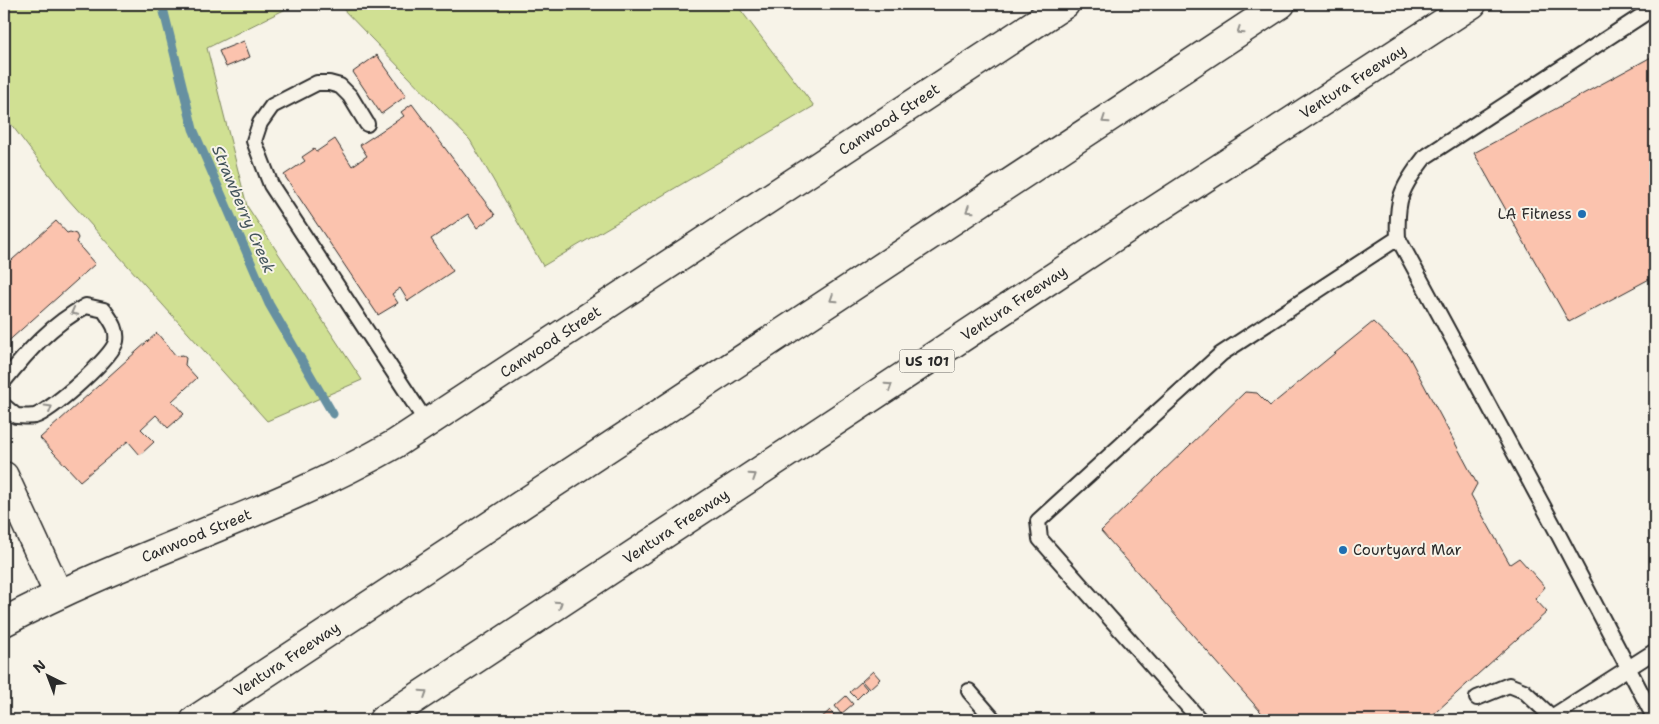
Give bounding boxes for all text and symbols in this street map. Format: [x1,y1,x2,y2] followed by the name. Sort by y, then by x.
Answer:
[1237,25,1246,34] one-way arrow
[1296,40,1410,123] street label: Ventura Freeway
[835,79,944,160] street label: Canwood Street
[1101,114,1110,124] one-way arrow
[207,142,280,277] water label: Strawberry Creek
[966,204,975,213] one-way arrow
[1498,204,1572,224] place label: LA Fitness
[1576,208,1588,220] marker: LA Fitness
[957,261,1071,346] street label: Ventura Freeway
[830,293,839,302] one-way arrow
[496,301,605,382] street label: Canwood Street
[71,306,80,316] one-way arrow
[900,350,954,372] road number: US 101
[883,383,892,392] one-way arrow
[43,404,52,414] one-way arrow
[748,472,757,482] one-way arrow
[619,484,733,569] street label: Ventura Freeway
[138,504,255,567] street label: Canwood Street
[1353,540,1462,560] place label: Courtyard Mar
[1337,544,1349,556] marker: Courtyard Mar
[553,601,563,610] one-way arrow
[230,617,344,702] street label: Ventura Freeway
[22,652,72,702] north arrow
[29,656,49,677] text: N
[418,690,427,700] one-way arrow

